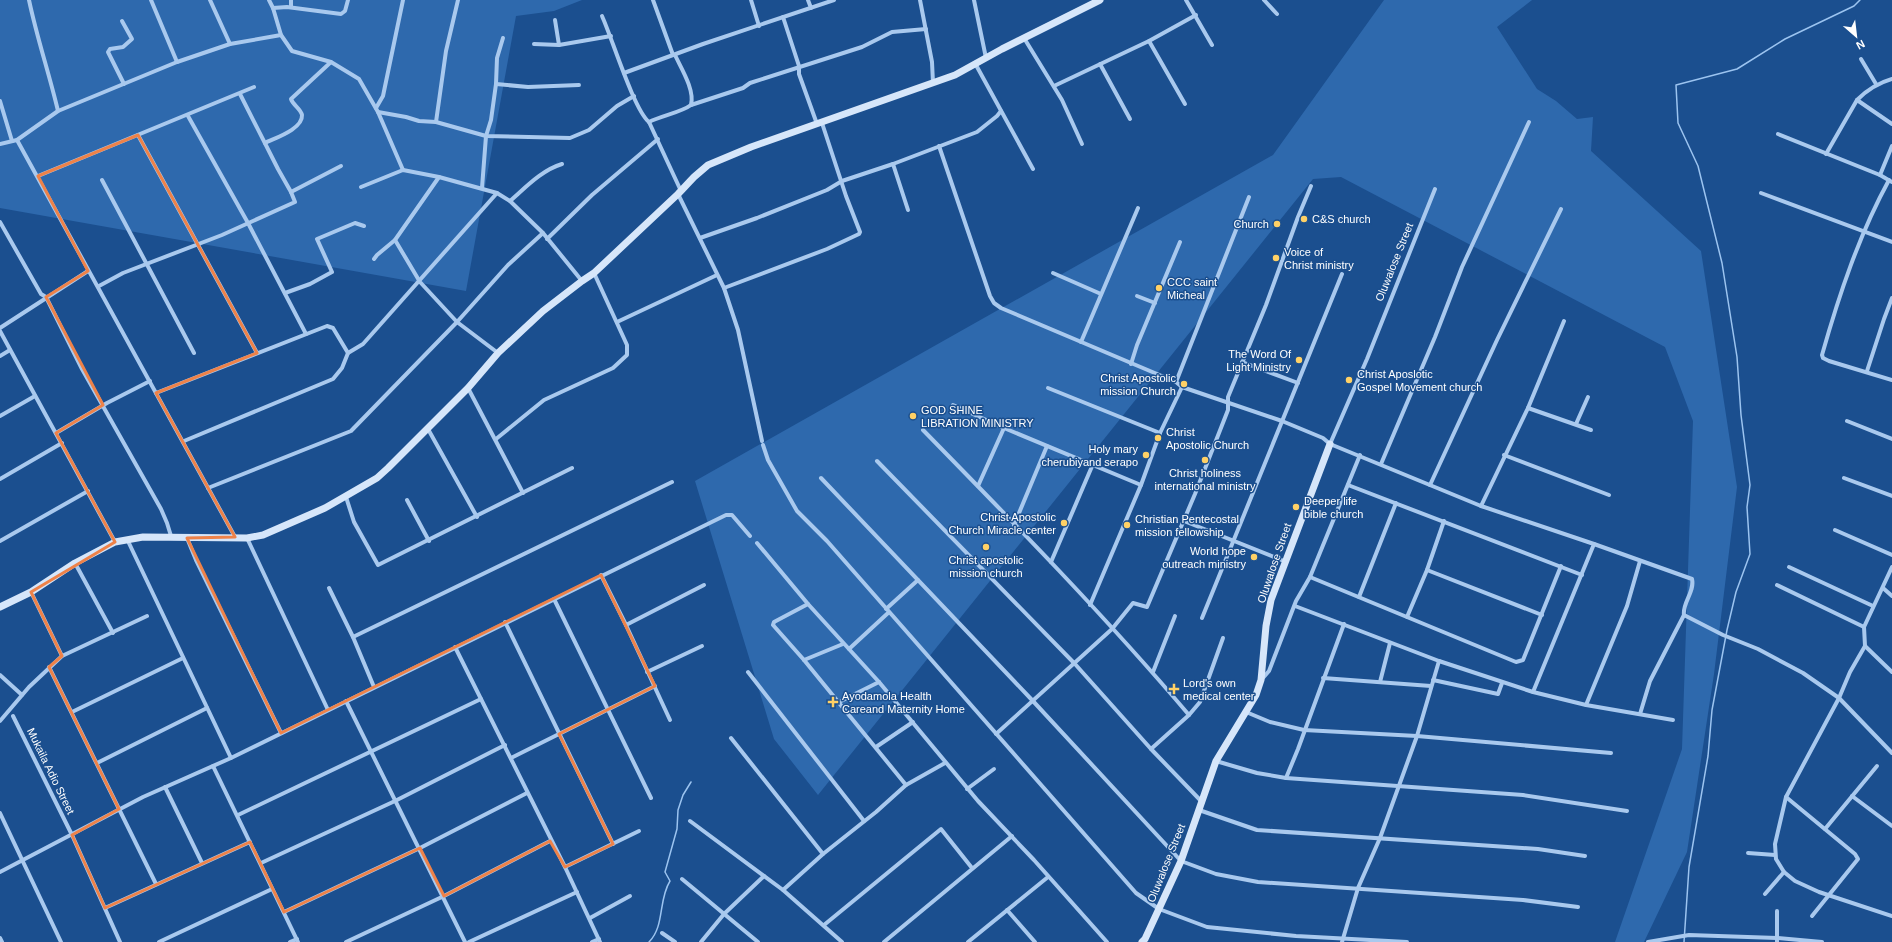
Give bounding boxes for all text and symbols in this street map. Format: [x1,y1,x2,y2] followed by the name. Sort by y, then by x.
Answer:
[1836,16,1876,56] north arrow
[1854,38,1867,52] text: N
[1312,213,1371,225] place label: C&S church
[1299,214,1309,224] marker: C&S church
[1234,218,1269,230] place label: Church
[1272,219,1282,229] marker: Church
[1373,221,1415,303] street label: Oluwalose Street
[1284,246,1354,271] place label: Voice of Christ ministry
[1271,253,1281,263] marker: Voice of Christ ministry
[1167,276,1217,301] place label: CCC saint Micheal
[1154,283,1164,293] marker: CCC saint Micheal
[1226,348,1292,373] place label: The Word Of Light Ministry
[1294,355,1304,365] marker: The Word Of Light Ministry
[1357,368,1482,393] place label: Christ Aposlotic Gospel Movement church
[1100,372,1176,397] place label: Christ Apostolic mission Church
[1344,375,1354,385] marker: Christ Aposlotic Gospel Movement church
[1179,379,1189,389] marker: Christ Apostolic mission Church
[921,404,1034,429] place label: GOD SHINE LIBRATION MINISTRY
[908,411,918,421] marker: GOD SHINE LIBRATION MINISTRY
[1166,426,1249,451] place label: Christ Apostolic Church
[1153,433,1163,443] marker: Christ Apostolic Church
[1041,443,1138,468] place label: Holy mary cherubiyand serapo
[1141,450,1151,460] marker: Holy mary cherubiyand serapo
[1200,455,1210,465] marker: Christ holiness international ministry
[1155,467,1256,492] place label: Christ holiness international ministry
[1304,495,1363,520] place label: Deeper life bible church
[1291,502,1301,512] marker: Deeper life bible church
[948,511,1056,536] place label: Christ Apostolic Church Miracle center
[1135,513,1239,538] place label: Christian Pentecostal mission fellowship
[1059,518,1069,528] marker: Christ Apostolic Church Miracle center
[1122,520,1132,530] marker: Christian Pentecostal mission fellowship
[1255,521,1293,605] street label: Oluwalose Street
[981,542,991,552] marker: Christ apostolic mission church
[1162,545,1246,570] place label: World hope outreach ministry
[1249,552,1259,562] marker: World hope outreach ministry
[948,554,1024,579] place label: Christ apostolic mission church
[1183,677,1255,702] place label: Lord's own medical center
[1168,683,1180,695] marker: Lord's own medical center
[842,690,965,715] place label: Ayodamola Health Careand Maternity Home
[827,696,839,708] marker: Ayodamola Health Careand Maternity Home
[25,726,77,816] street label: Mukaila Adio Street
[1145,822,1187,904] street label: Oluwalose Street

